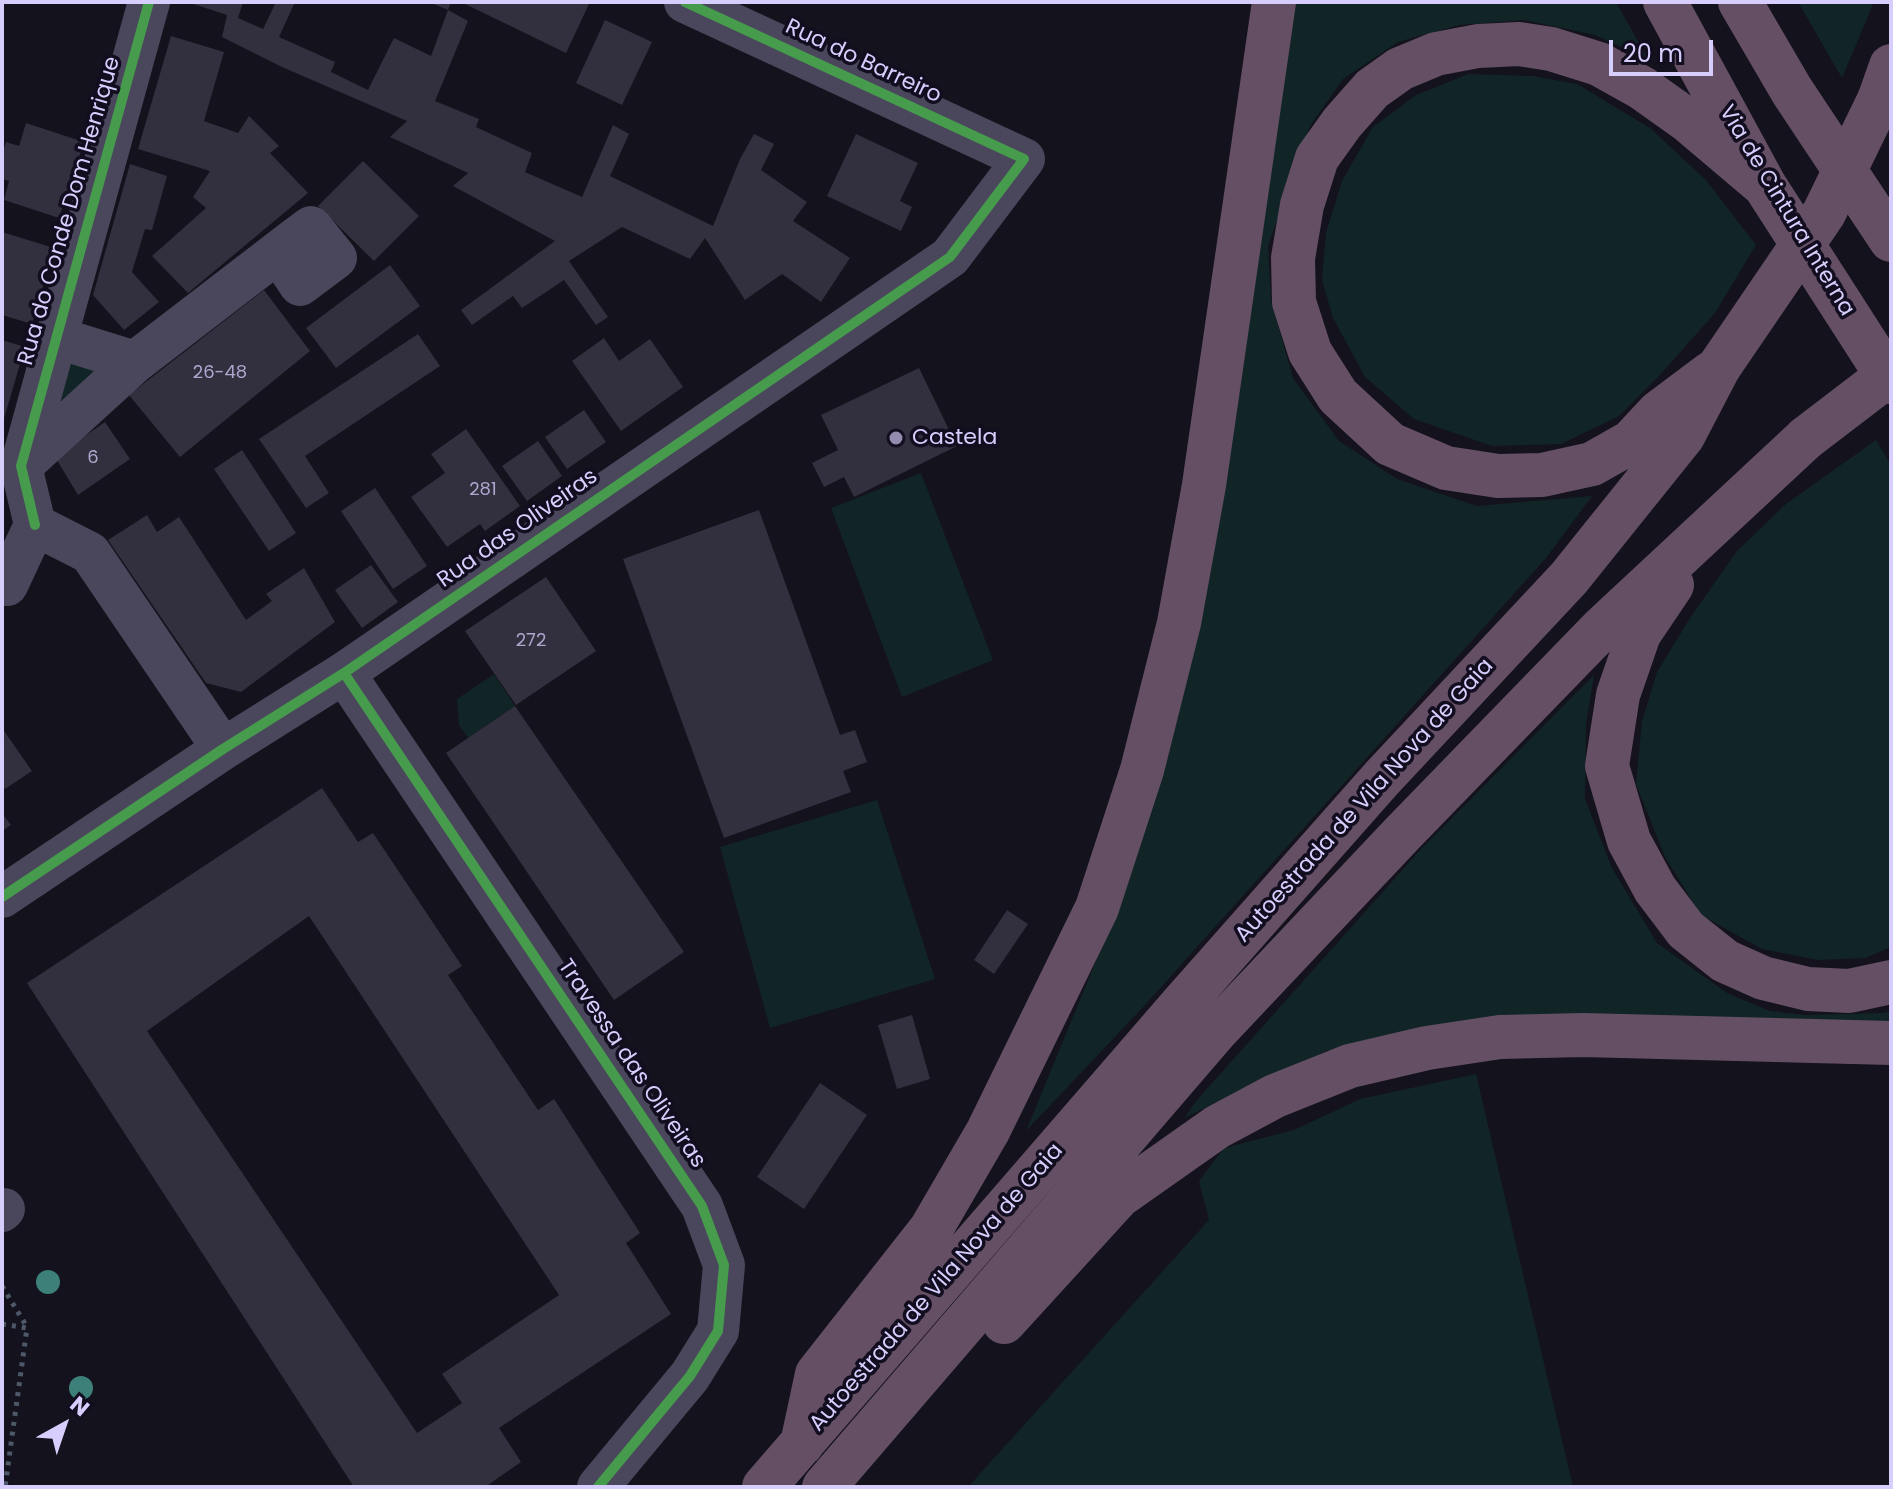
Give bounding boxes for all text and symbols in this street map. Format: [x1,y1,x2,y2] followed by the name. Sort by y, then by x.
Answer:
[781,14,945,110] street label: Rua do Barreiro
[1613,24,1717,74] scale bar
[1623,37,1683,70] text: 20 m
[13,54,127,368] street label: Rua do Conde Dom Henrique
[1713,101,1859,321] street label: Via de Cintura Interna
[193,362,247,384] house number: 26-48
[912,425,997,451] place label: Castela
[887,429,905,447] marker: Castela
[87,447,99,469] house number: 6
[433,464,603,594] street label: Rua das Oliveiras
[469,479,497,501] house number: 281
[516,630,546,652] house number: 272
[1230,654,1500,948] street label: Autoestrada de Vila Nova de Gaia
[551,955,711,1173] street label: Travessa das Oliveiras
[805,1139,1069,1437] street label: Autoestrada de Vila Nova de Gaia
[24,1385,104,1465] north arrow
[63,1389,96,1423] text: N

